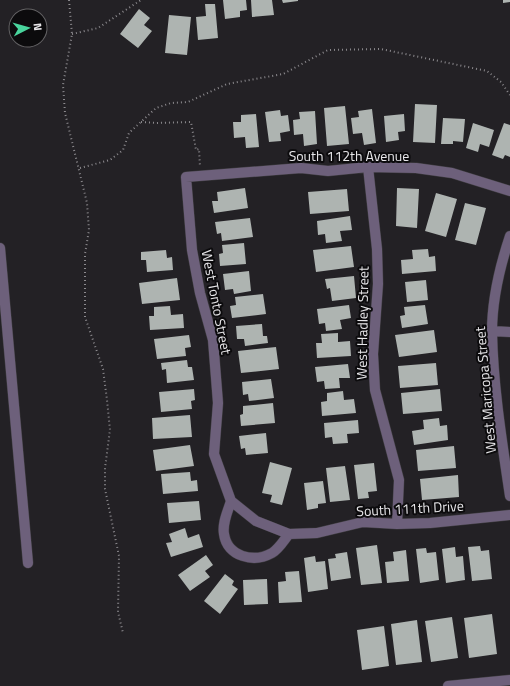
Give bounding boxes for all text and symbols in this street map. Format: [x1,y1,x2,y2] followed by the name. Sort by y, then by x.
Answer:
[8,8,48,48] north arrow
[30,22,46,32] text: N
[289,145,409,166] street label: South 112th Avenue
[197,248,237,356] street label: West Tonto Street
[351,266,373,380] street label: West Hadley Street
[469,326,501,454] street label: West Maricopa Street
[356,495,464,521] street label: South 111th Drive

